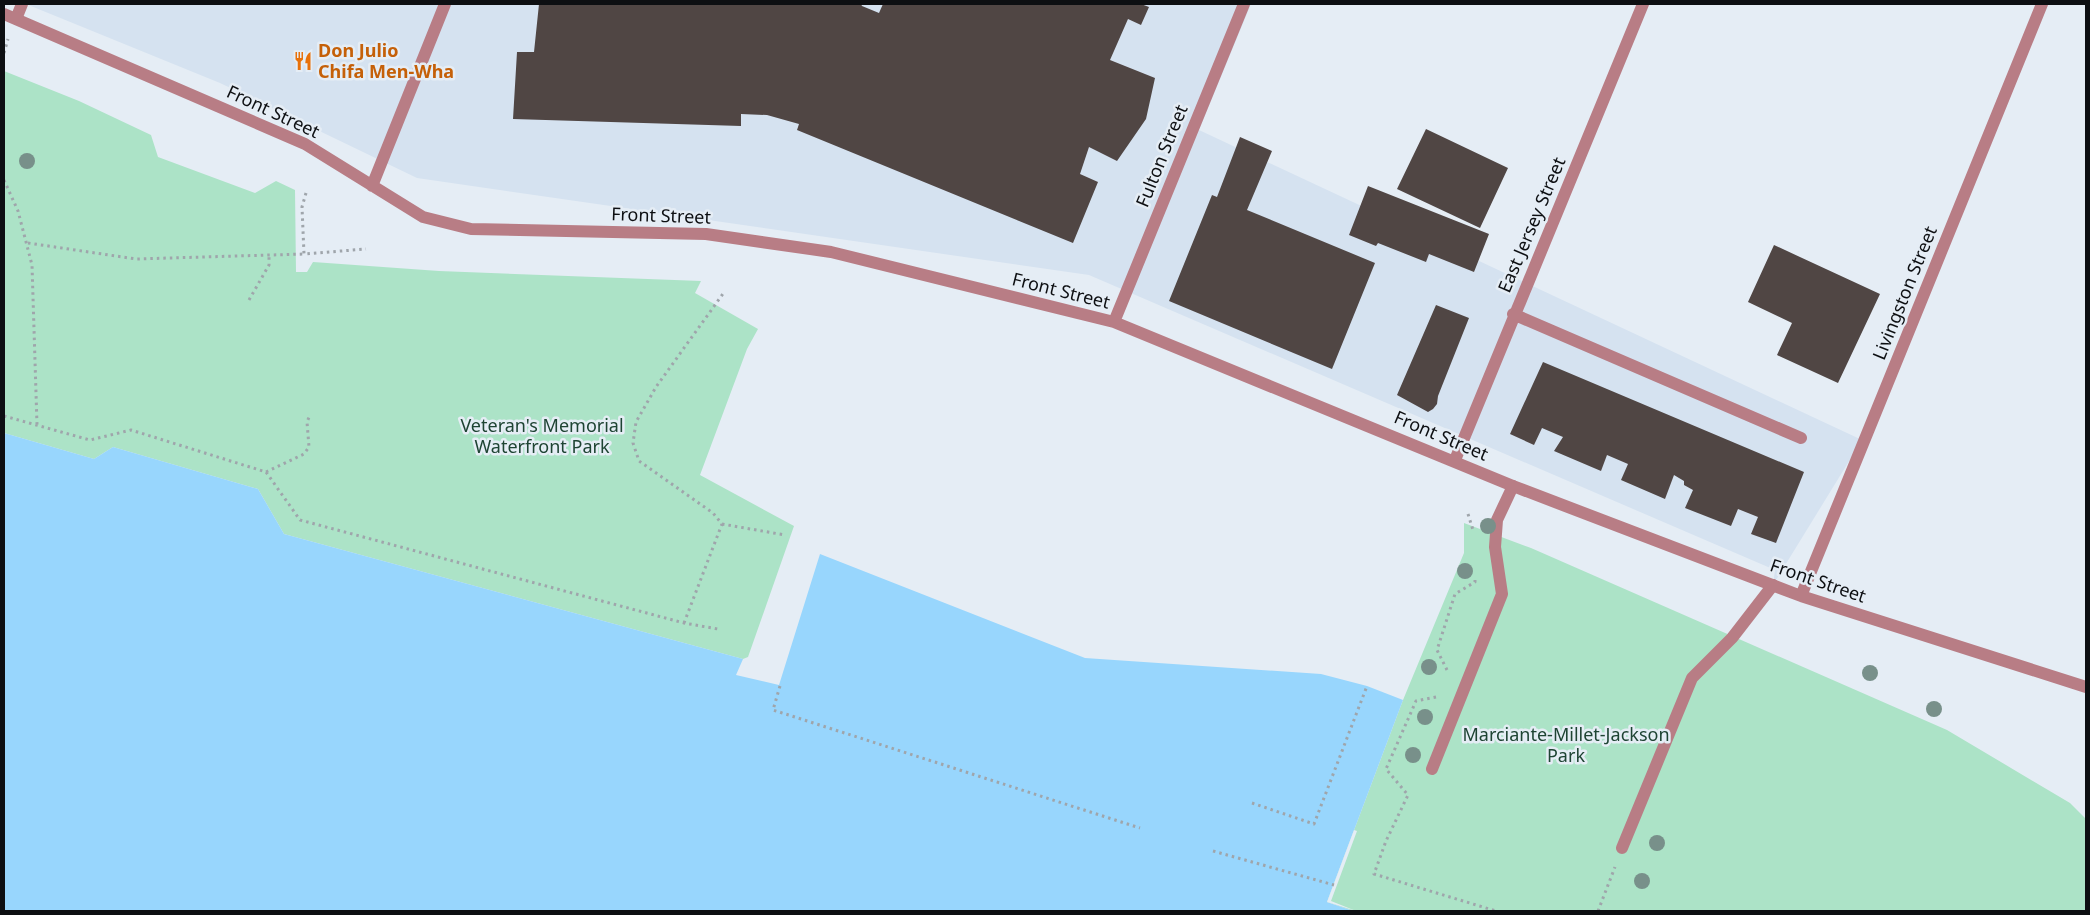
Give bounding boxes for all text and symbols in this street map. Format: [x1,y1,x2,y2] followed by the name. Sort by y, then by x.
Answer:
[318,38,454,83] place label: Don Julio Chifa Men-Wha
[292,50,314,72] restaurant icon: Don Julio Chifa Men-Wha
[223,79,324,143] street label: Front Street
[1130,100,1193,210] street label: Fulton Street
[1492,153,1571,296] street label: East Jersey Street
[611,201,712,229] street label: Front Street
[1866,222,1942,363] street label: Livingston Street
[1010,266,1113,314] street label: Front Street
[1391,405,1492,466] street label: Front Street
[460,413,624,458] park label: Veteran's Memorial Waterfront Park
[1767,552,1870,608] street label: Front Street
[1462,722,1670,767] park label: Marciante-Millet-Jackson Park

